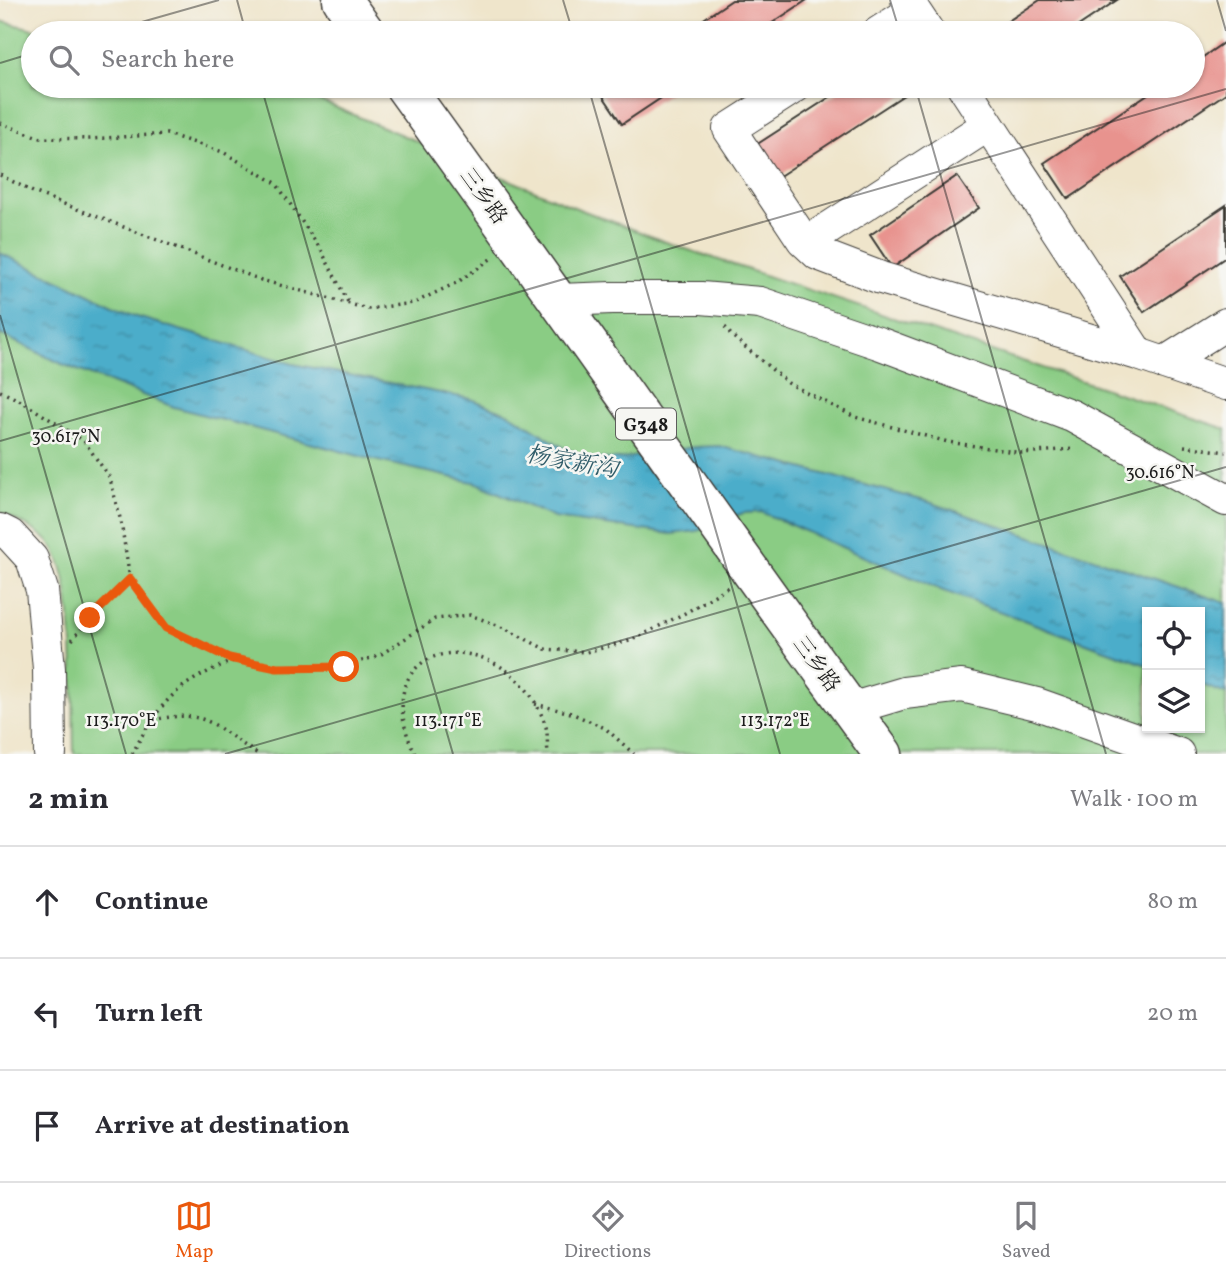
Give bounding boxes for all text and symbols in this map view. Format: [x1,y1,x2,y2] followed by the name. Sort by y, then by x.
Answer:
[21,21,1205,98] search box
[45,41,83,79] icon: search
[101,42,234,78] text: Search here
[453,163,513,231] street label: 三乡路
[616,408,676,440] road number: G348
[32,425,100,450] text: 30.617°N
[524,439,623,487] water label: 杨家新沟
[1125,461,1195,486] text: 30.616°N
[74,602,105,633] route end
[1142,607,1205,733] map controls
[1142,607,1205,670] button: locate
[786,631,846,699] street label: 三乡路
[328,651,359,682] route start
[1142,670,1205,733] button: layers
[86,709,156,734] text: 113.170°E
[414,709,482,734] text: 113.171°E
[740,709,810,734] text: 113.172°E
[28,779,109,821] text: 2 min
[1070,784,1198,816] text: Walk · 100 m
[28,883,66,921] icon: ahead
[95,884,208,920] text: Continue
[1148,886,1198,918] text: 80 m
[28,995,66,1033] icon: left
[95,996,203,1032] text: Turn left
[1147,998,1198,1030] text: 20 m
[28,1107,66,1145] icon: arrive
[95,1108,350,1144] text: Arrive at destination
[175,1197,213,1265] tab: Map
[564,1197,651,1265] tab: Directions
[1002,1197,1051,1265] tab: Saved

